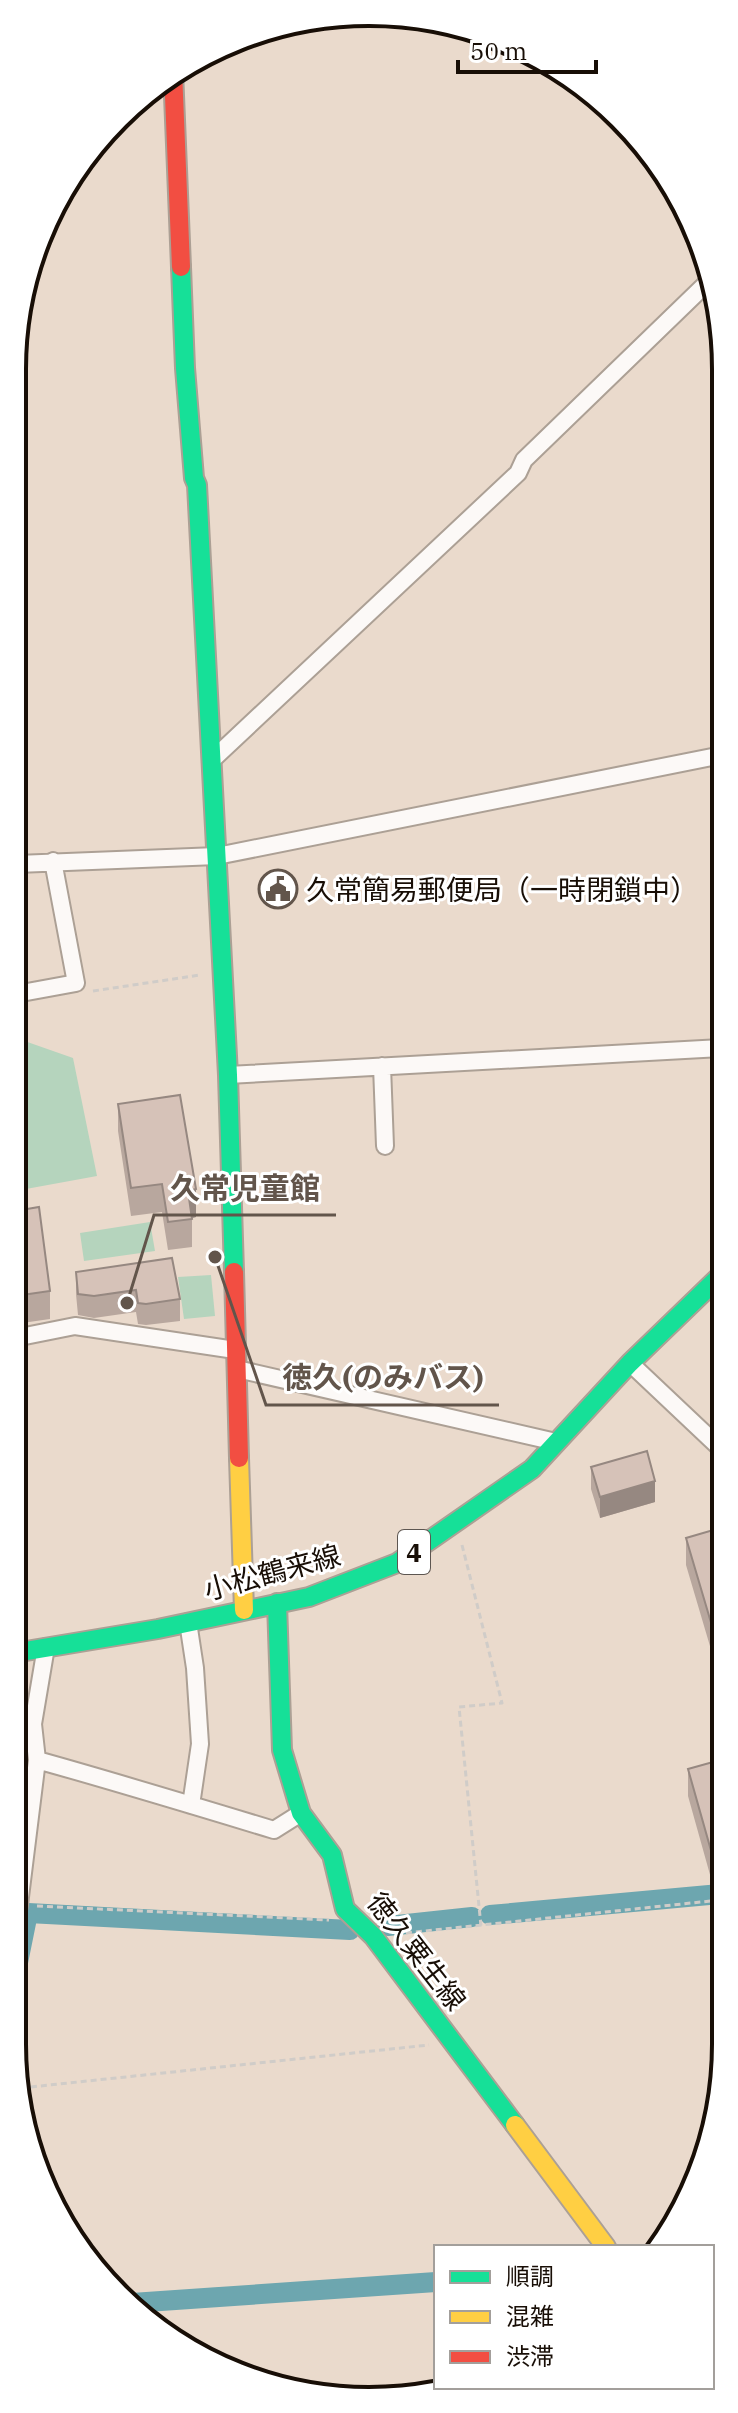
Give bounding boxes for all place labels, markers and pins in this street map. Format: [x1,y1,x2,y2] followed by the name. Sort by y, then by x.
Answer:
[257,868,299,910] public building icon: 久常簡易郵便局（一時閉鎖中）
[306,871,698,908] place label: 久常簡易郵便局（一時閉鎖中）
[154,1161,336,1215] callout: 久常児童館
[266,1351,499,1405] callout: 徳久(のみバス)

